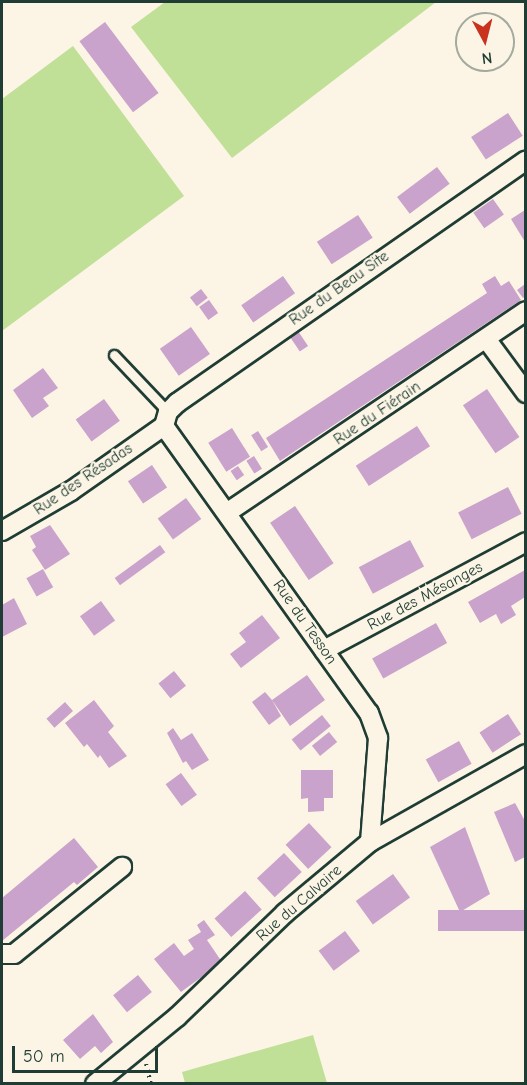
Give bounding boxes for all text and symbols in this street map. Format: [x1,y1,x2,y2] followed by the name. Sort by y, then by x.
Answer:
[455,12,515,72] north arrow
[481,48,493,67] text: N
[285,246,393,330] street label: Rue du Beau Site
[330,377,424,449] street label: Rue du Fiérain
[30,439,136,519] street label: Rue des Résadas
[364,558,486,634] street label: Rue des Mésanges
[269,576,341,668] street label: Rue du Tesson
[252,861,346,945] street label: Rue du Calvaire
[15,1034,160,1072] scale bar
[23,1046,65,1067] text: 50 m

